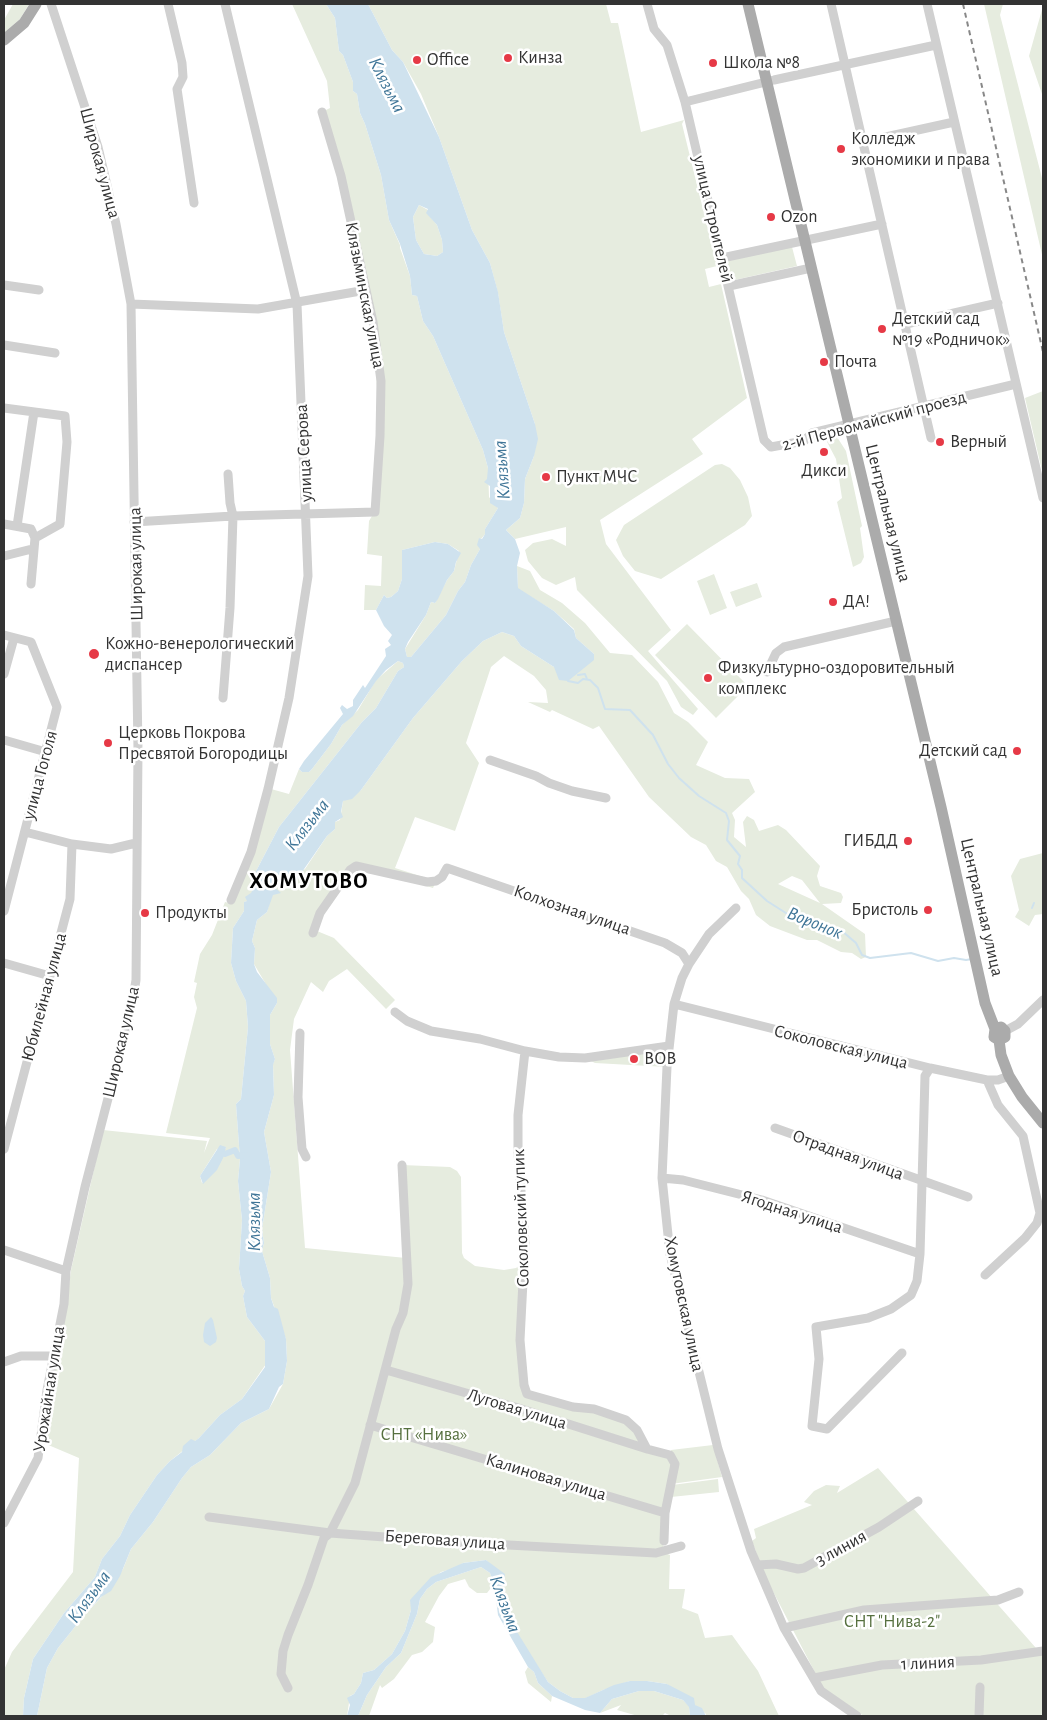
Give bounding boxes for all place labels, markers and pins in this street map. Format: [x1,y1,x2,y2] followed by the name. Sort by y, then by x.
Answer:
[518,47,563,69] place label: Кинза
[427,49,469,71] place label: Office
[502,52,514,64] marker: Кинза
[723,52,800,74] place label: Школа №8
[411,54,423,66] marker: Office
[707,57,719,69] marker: Школа №8
[851,128,990,170] place label: Колледж экономики и права
[835,143,847,155] marker: Колледж экономики и права
[781,206,818,228] place label: Ozon
[765,211,777,223] marker: Ozon
[892,308,1010,350] place label: Детский сад №19 «Родничок»
[876,323,888,335] marker: Детский сад №19 «Родничок»
[834,351,877,373] place label: Почта
[818,356,830,368] marker: Почта
[950,431,1007,453] place label: Верный
[934,436,946,448] marker: Верный
[818,446,830,458] marker: Дикси
[801,460,847,482] place label: Дикси
[556,466,637,488] place label: Пункт МЧС
[540,471,552,483] marker: Пункт МЧС
[843,591,870,613] place label: ДА!
[827,596,839,608] marker: ДА!
[105,633,295,676] place label: Кожно-венерологический диспансер
[87,647,101,661] marker: Кожно-венерологический диспансер
[718,657,955,700] place label: Физкультурно-оздоровительный комплекс
[702,672,714,684] marker: Физкультурно-оздоровительный комплекс
[118,722,288,764] place label: Церковь Покрова Пресвятой Богородицы
[102,737,114,749] marker: Церковь Покрова Пресвятой Богородицы
[919,740,1007,762] place label: Детский сад
[1011,745,1023,757] marker: Детский сад
[843,830,898,852] place label: ГИБДД
[902,835,914,847] marker: ГИБДД
[851,899,918,921] place label: Бристоль
[155,902,227,924] place label: Продукты
[922,904,934,916] marker: Бристоль
[139,907,151,919] marker: Продукты
[644,1048,676,1070] place label: ВОВ
[628,1053,640,1065] marker: ВОВ

